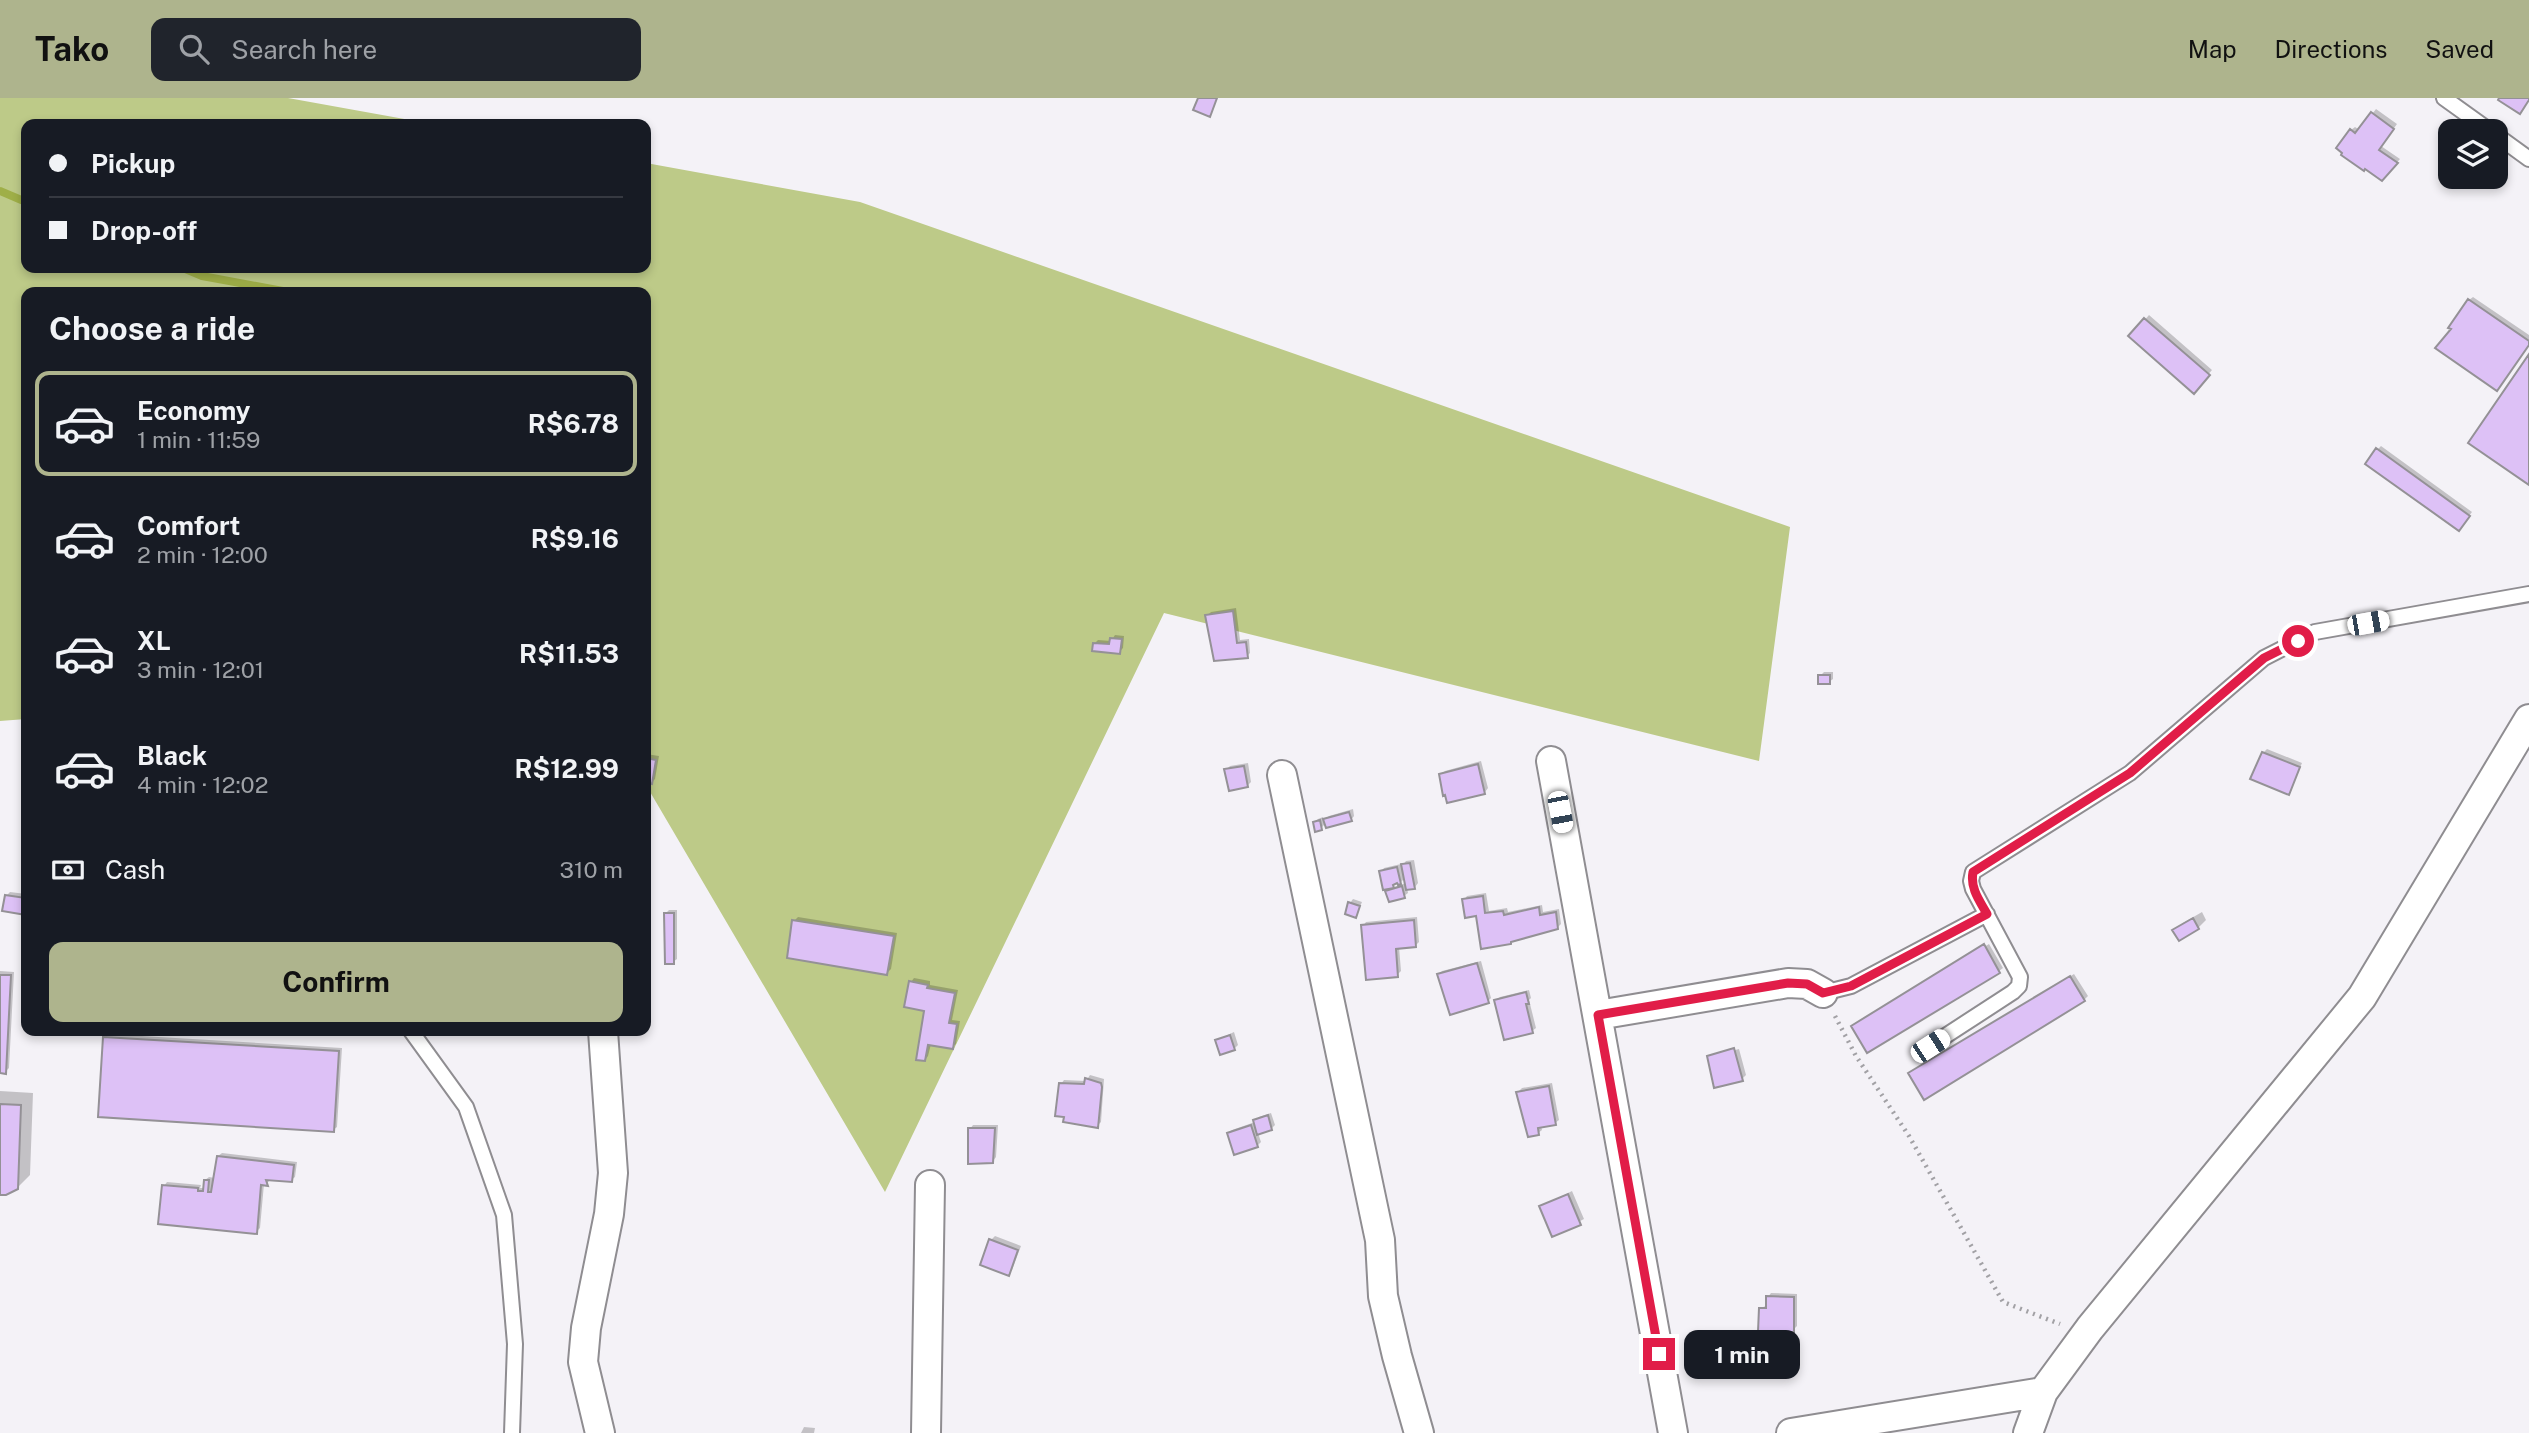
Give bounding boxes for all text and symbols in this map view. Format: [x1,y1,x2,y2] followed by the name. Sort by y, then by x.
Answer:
[151,18,641,81] search box
[35,30,109,68] text: Tako
[175,30,213,68] icon: search
[231,34,377,65] text: Search here
[2188,35,2237,63] text: Map
[2275,35,2387,63] text: Directions
[2425,35,2494,63] text: Saved
[2438,119,2508,189] map controls
[2438,119,2508,189] button: layers
[91,148,175,179] text: Pickup
[91,215,197,246] text: Drop-off
[49,310,255,347] text: Choose a ride
[53,392,116,455] icon: car
[137,395,250,426] text: Economy
[528,408,619,439] text: R$6.78
[137,426,260,453] text: 1 min · 11:59
[53,507,116,570] icon: car
[137,510,240,541] text: Comfort
[531,523,619,554] text: R$9.16
[137,541,268,568] text: 2 min · 12:00
[2346,609,2391,637] car
[53,622,116,685] icon: car
[137,625,171,656] text: XL
[2282,625,2314,657] route start
[519,638,619,669] text: R$11.53
[137,656,264,683] text: 3 min · 12:01
[53,737,116,800] icon: car
[137,740,207,771] text: Black
[514,753,619,784] text: R$12.99
[137,771,268,798] text: 4 min · 12:02
[1546,789,1575,835] car
[49,851,87,889] icon: cash
[105,854,165,885] text: Cash
[560,856,623,883] text: 310 m
[49,942,623,1022] button: Confirm
[1907,1026,1954,1066] car
[1684,1330,1799,1378] callout: 1 min
[1643,1338,1675,1370] route end
[1714,1341,1770,1368] text: 1 min

